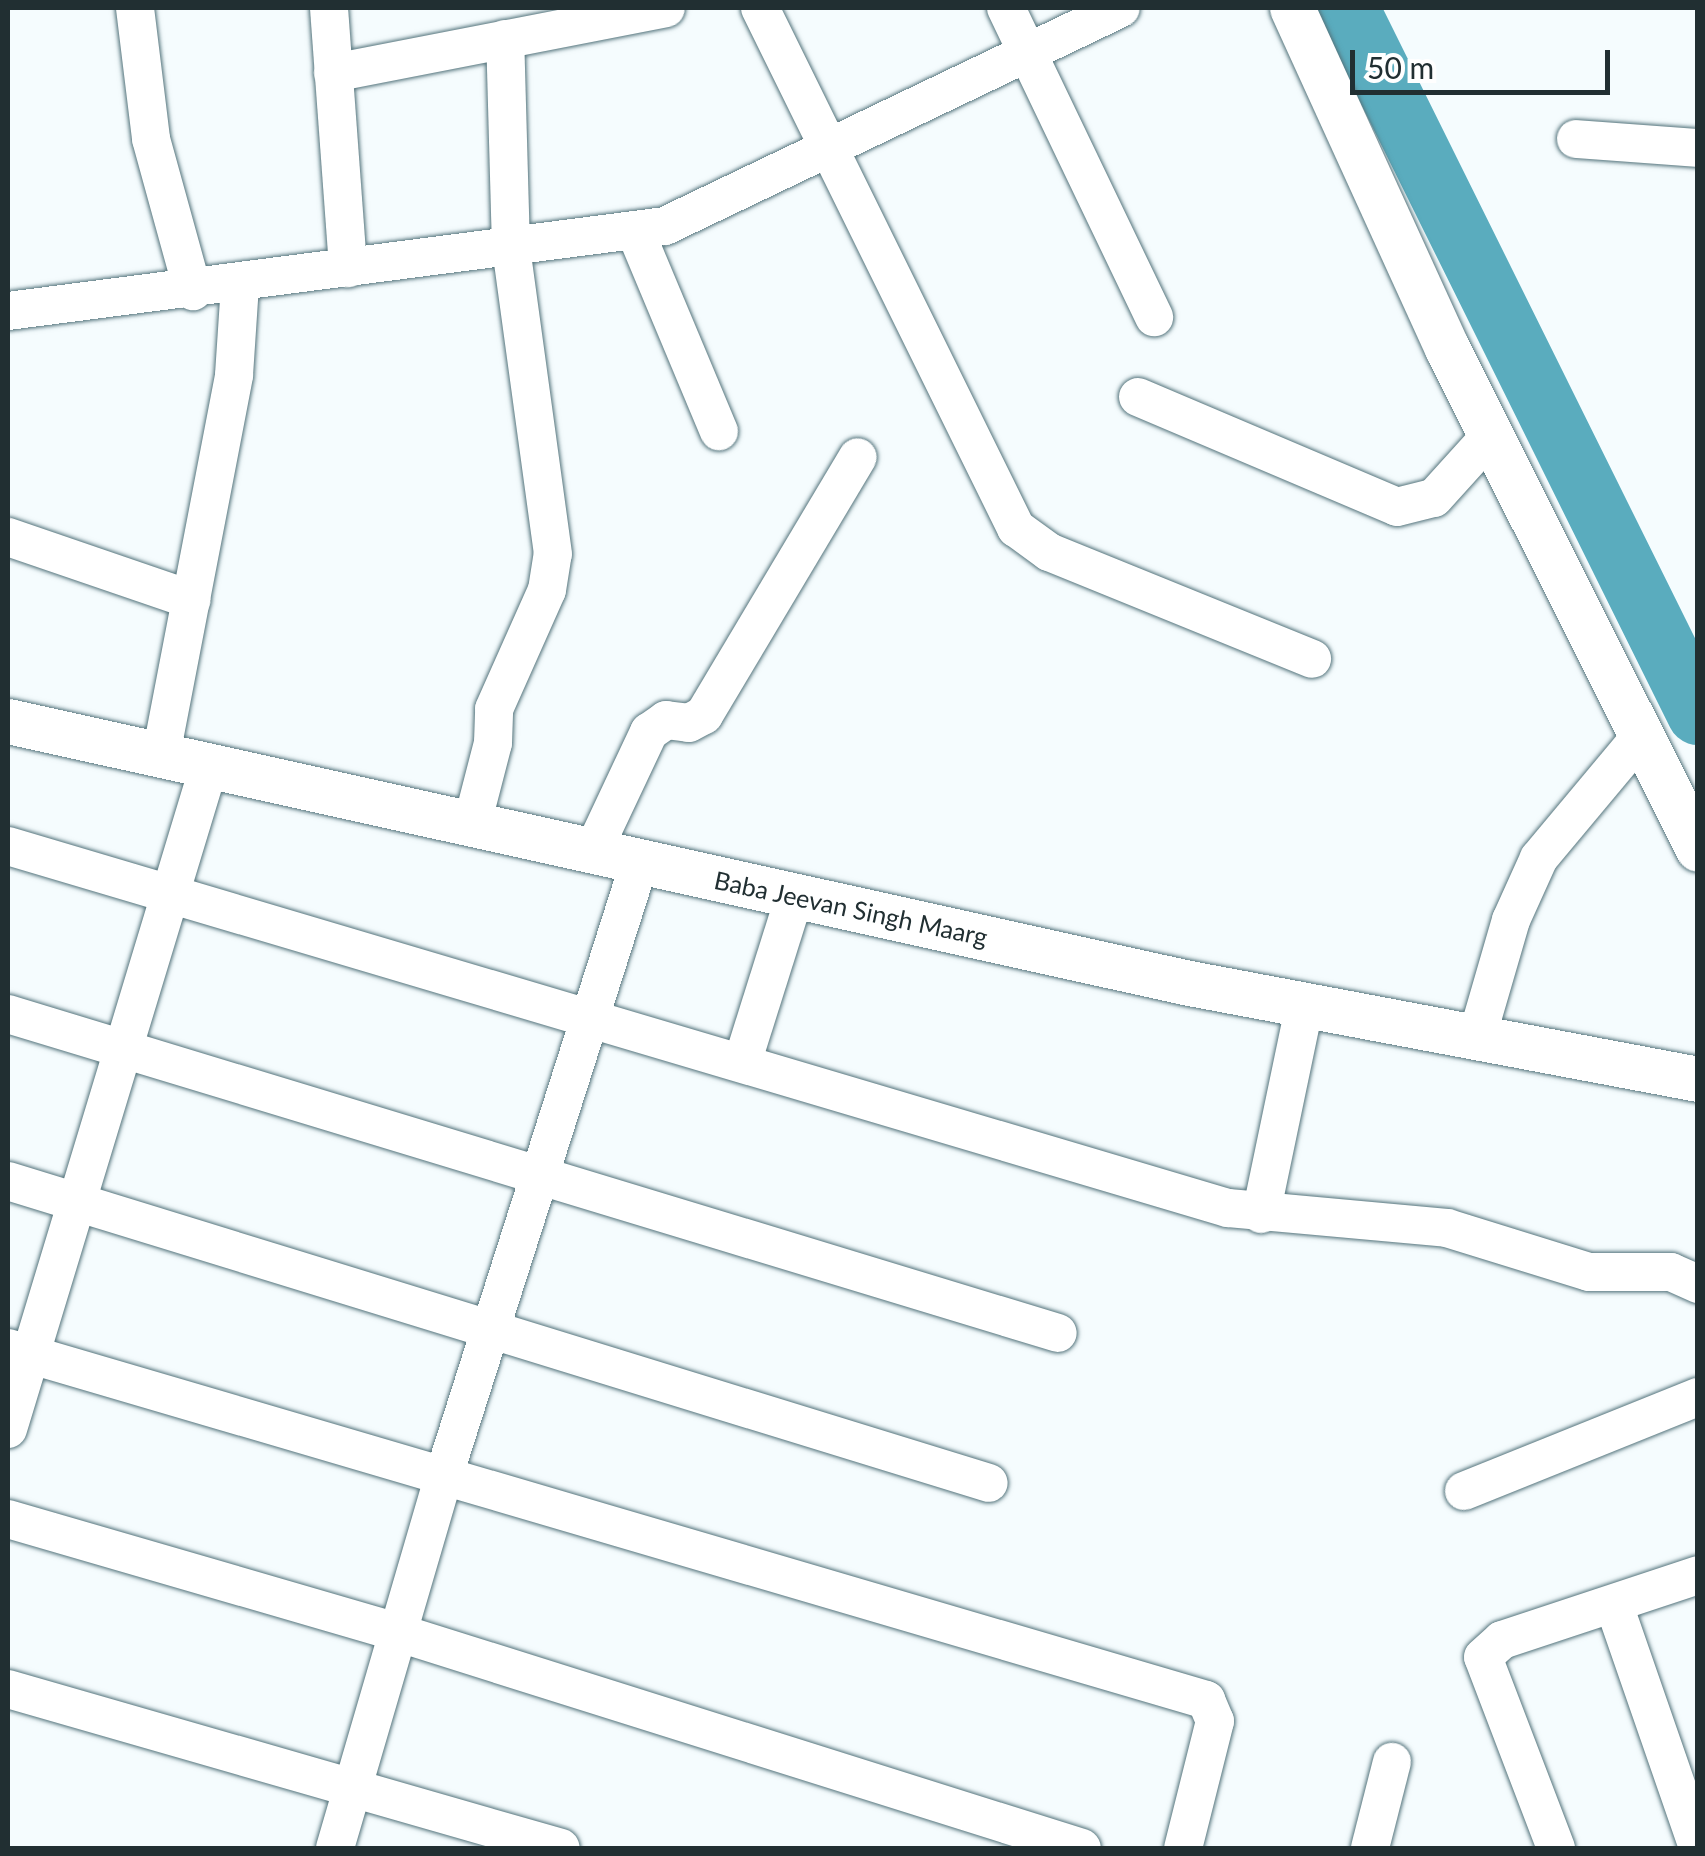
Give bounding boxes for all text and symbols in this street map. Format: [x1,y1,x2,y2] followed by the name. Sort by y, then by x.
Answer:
[1355,30,1615,92] scale bar
[1367,49,1434,85] text: 50 m
[711,864,991,952] street label: Baba Jeevan Singh Maarg

